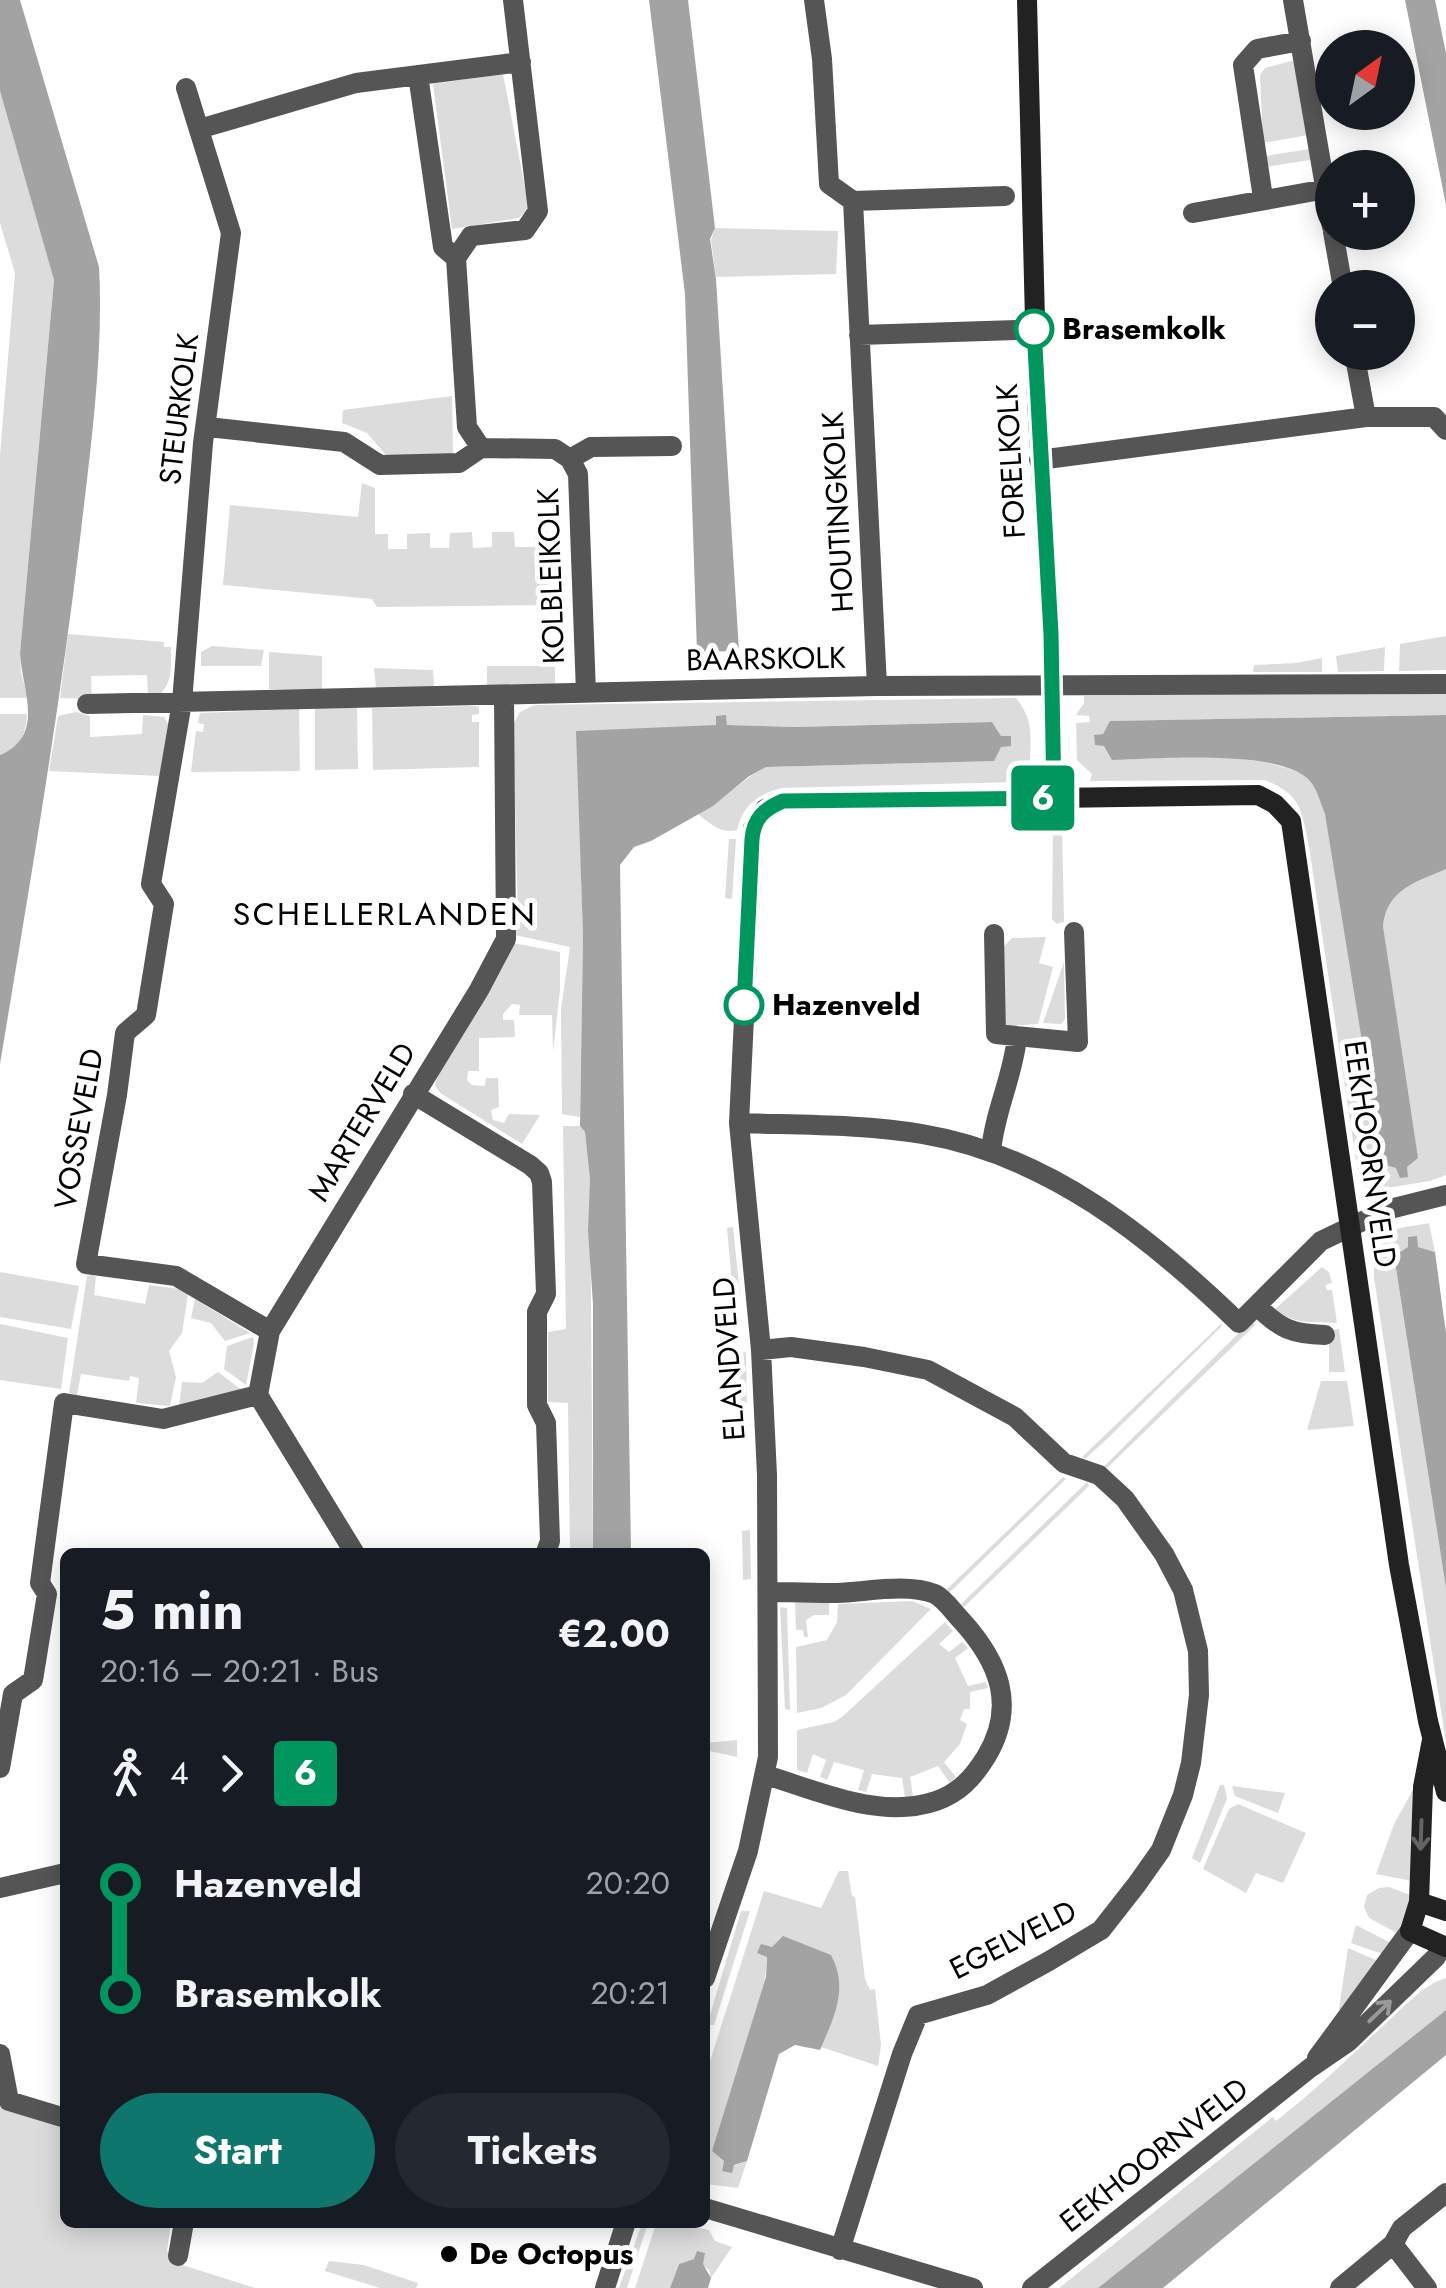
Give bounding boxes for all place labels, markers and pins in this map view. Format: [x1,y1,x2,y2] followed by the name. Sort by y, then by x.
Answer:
[1062,307,1227,350] place label: Brasemkolk
[1015,310,1053,348] marker: Brasemkolk
[772,983,920,1026] place label: Hazenveld
[725,986,763,1024] marker: Hazenveld
[469,2232,633,2275] place label: De Octopus
[438,2243,460,2265] marker: De Octopus

